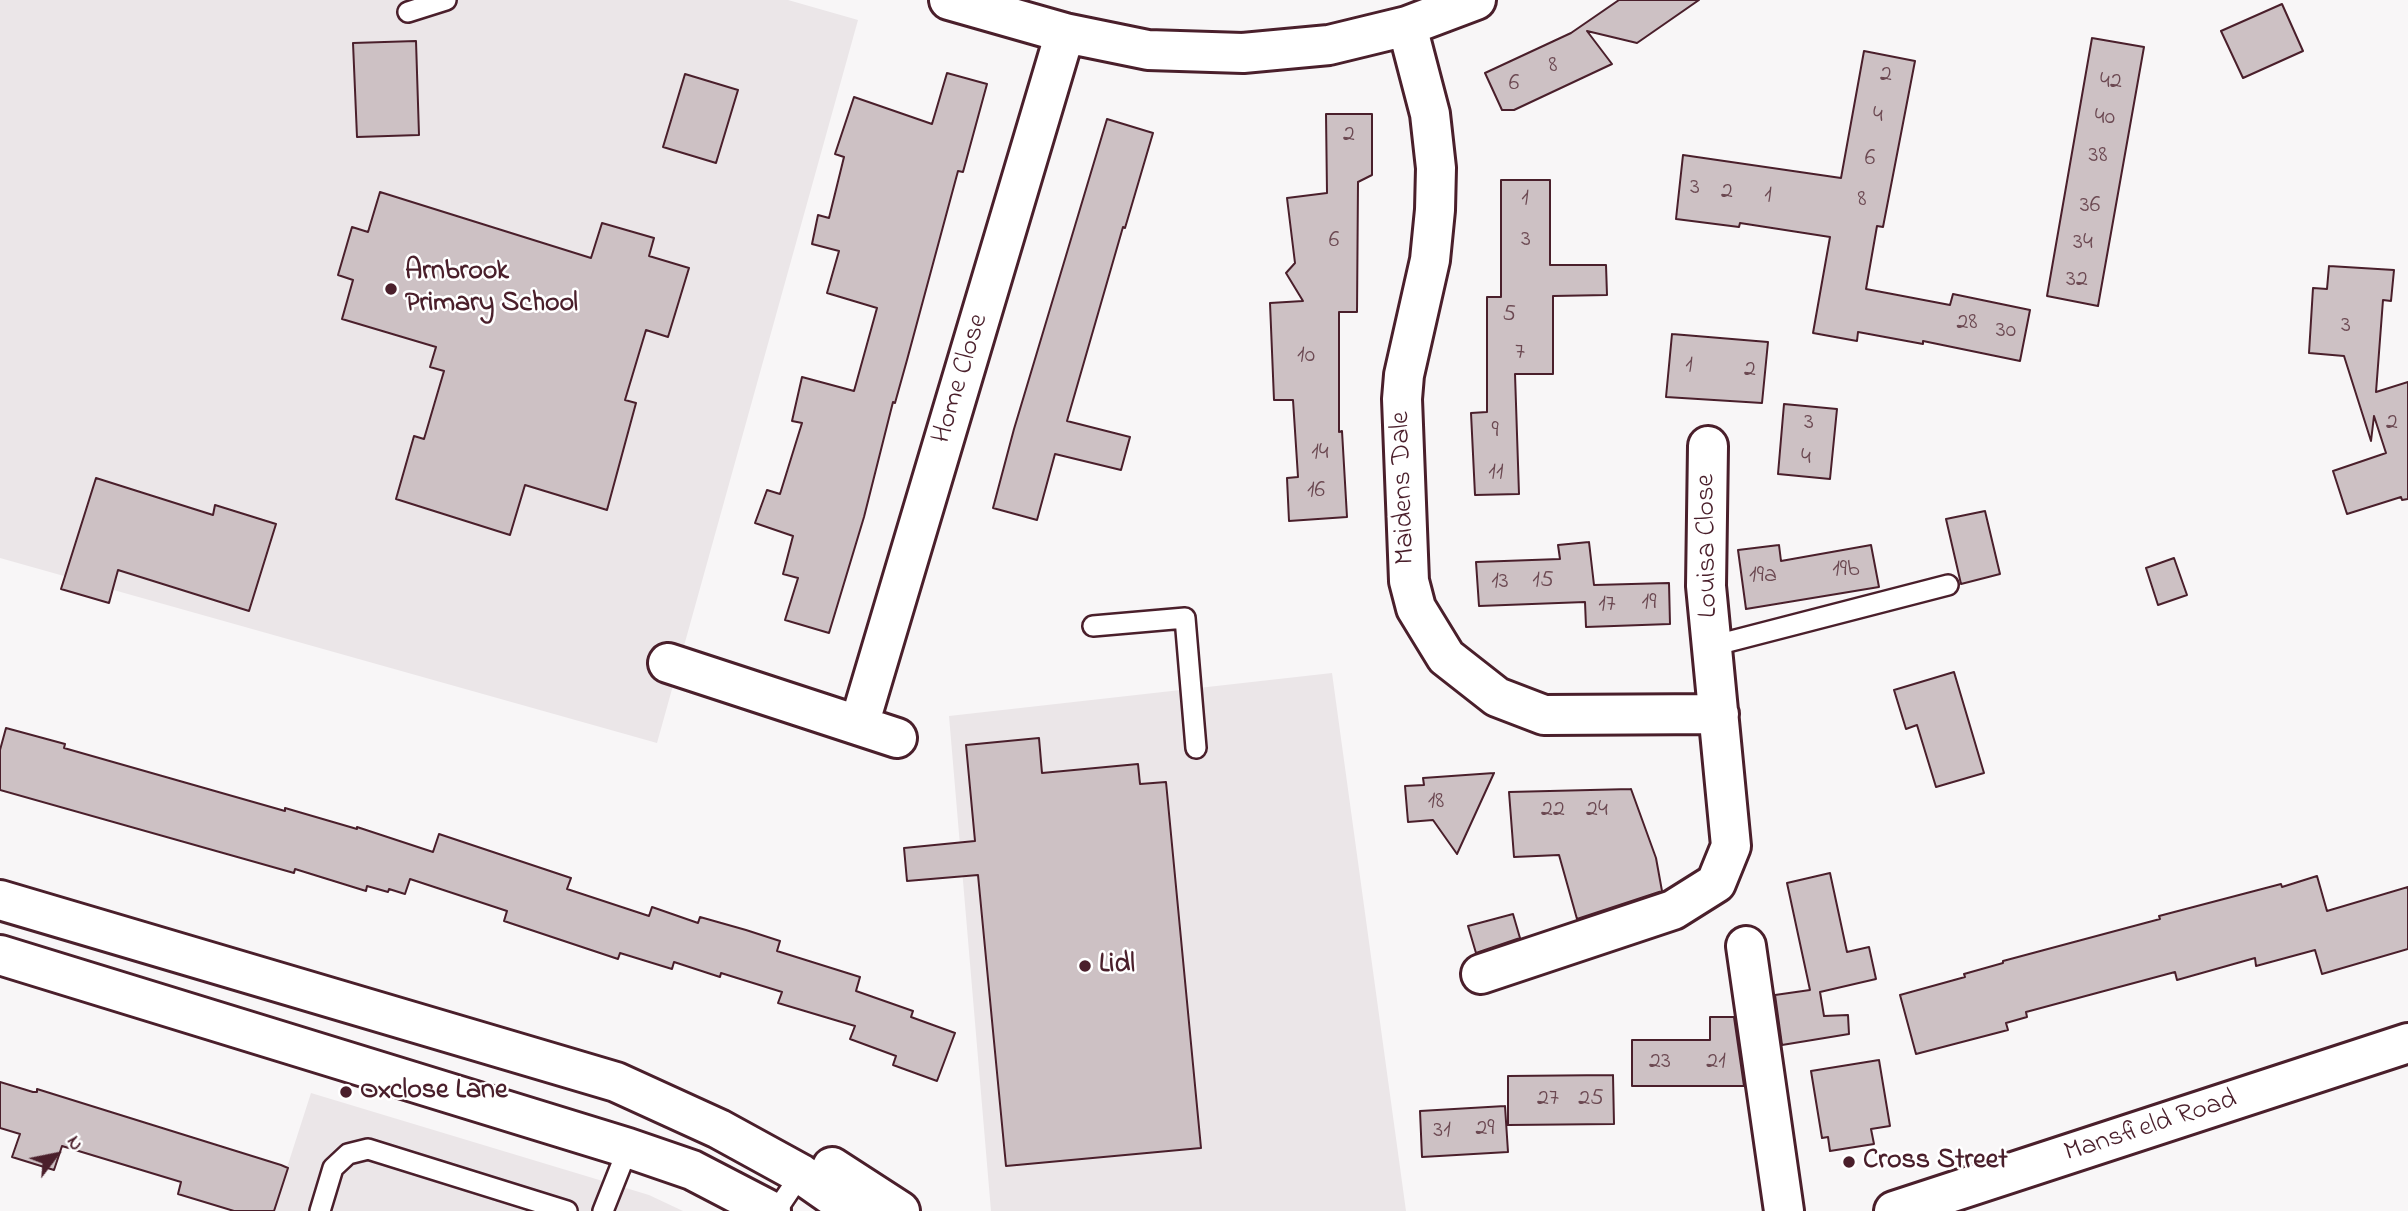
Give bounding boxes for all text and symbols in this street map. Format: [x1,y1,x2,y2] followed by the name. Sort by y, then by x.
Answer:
[1549,53,1557,81] house number: 8
[1880,62,1892,90] house number: 2
[2100,69,2122,97] house number: 42
[1509,71,1519,99] house number: 6
[1873,103,1883,131] house number: 4
[2095,105,2115,133] house number: 40
[1343,122,1355,150] house number: 2
[2089,143,2107,171] house number: 38
[1865,146,1875,174] house number: 6
[1690,175,1700,203] house number: 3
[1721,179,1733,207] house number: 2
[1764,183,1772,211] house number: 1
[1521,186,1529,214] house number: 1
[1858,187,1866,215] house number: 8
[2080,193,2100,221] house number: 36
[1521,227,1531,255] house number: 3
[1329,228,1339,256] house number: 6
[2073,230,2093,258] house number: 34
[405,256,578,322] place label: Arnbrook Primary School
[2066,267,2088,295] house number: 32
[383,281,399,297] marker: Arnbrook Primary School
[1502,302,1516,330] house number: 5
[926,310,998,448] street label: Home Close
[1957,310,1977,338] house number: 28
[2341,313,2351,341] house number: 3
[1996,318,2016,346] house number: 30
[1515,340,1525,368] house number: 7
[1297,343,1315,371] house number: 10
[1685,353,1693,381] house number: 1
[1744,357,1756,385] house number: 2
[1804,410,1814,438] house number: 3
[2386,410,2398,438] house number: 2
[1386,411,1424,565] street label: Maidens Dale
[1491,418,1499,446] house number: 9
[1311,440,1329,468] house number: 14
[1801,445,1811,473] house number: 4
[1488,460,1504,488] house number: 11
[1691,474,1727,618] street label: Louisa Close
[1307,478,1325,506] house number: 16
[1832,557,1860,585] house number: 19b
[1749,563,1777,591] house number: 19a
[1532,568,1554,596] house number: 15
[1491,569,1509,597] house number: 13
[1642,590,1656,618] house number: 19
[1598,592,1616,620] house number: 17
[1428,789,1444,817] house number: 18
[1541,797,1565,825] house number: 22
[1586,797,1608,825] house number: 24
[1099,949,1135,983] place label: Lidl
[1077,958,1093,974] marker: Lidl
[1649,1049,1671,1077] house number: 23
[1706,1049,1726,1077] house number: 21
[360,1075,507,1109] place label: Oxclose Lane
[338,1084,354,1100] marker: Oxclose Lane
[2061,1084,2241,1172] street label: Mansfield Road
[1537,1086,1559,1114] house number: 27
[1578,1086,1604,1114] house number: 25
[1475,1116,1495,1144] house number: 29
[1433,1118,1451,1146] house number: 31
[21,1120,91,1190] north arrow
[59,1131,89,1156] text: N
[1863,1145,2008,1179] place label: Cross Street
[1841,1154,1857,1170] marker: Cross Street

